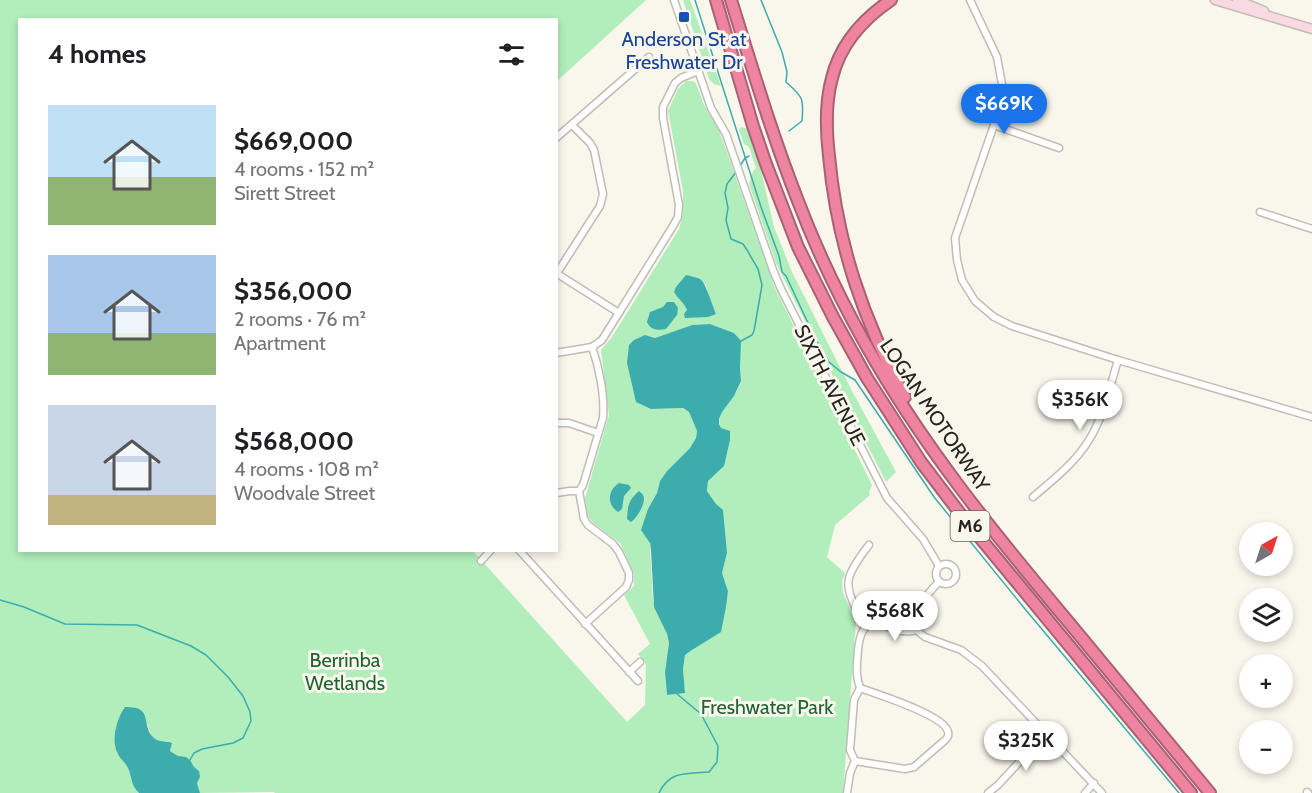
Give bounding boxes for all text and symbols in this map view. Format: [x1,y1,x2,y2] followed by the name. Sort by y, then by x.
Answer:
[677,10,691,24] marker: Anderson St at Freshwater Dr
[622,27,747,74] place label: Anderson St at Freshwater Dr
[48,38,146,70] text: 4 homes
[495,38,528,71] icon: filters
[962,84,1046,135] pin: $669K
[975,91,1033,115] text: $669K
[234,125,353,157] text: $669,000
[96,129,168,201] icon: home
[234,157,374,181] text: 4 rooms · 152 m²
[234,181,335,205] text: Sirett Street
[234,275,353,307] text: $356,000
[96,279,168,351] icon: home
[234,307,366,331] text: 2 rooms · 76 m²
[789,321,871,449] street label: SIXTH AVENUE
[234,331,326,355] text: Apartment
[875,334,995,496] street label: LOGAN MOTORWAY
[1038,380,1122,431] pin: $356K
[1052,387,1108,411] text: $356K
[234,425,354,457] text: $568,000
[96,429,168,501] icon: home
[234,457,379,481] text: 4 rooms · 108 m²
[234,481,375,505] text: Woodvale Street
[950,511,990,541] road number: M6
[1239,522,1293,576] north arrow
[1239,522,1293,774] map controls
[1239,588,1293,642] button: layers
[853,591,937,642] pin: $568K
[866,598,924,622] text: $568K
[305,648,385,695] park label: Berrinba Wetlands
[1239,654,1293,708] button: +
[701,695,833,719] park label: Freshwater Park
[1239,720,1293,774] button: −
[984,721,1068,772] pin: $325K
[998,728,1054,752] text: $325K

